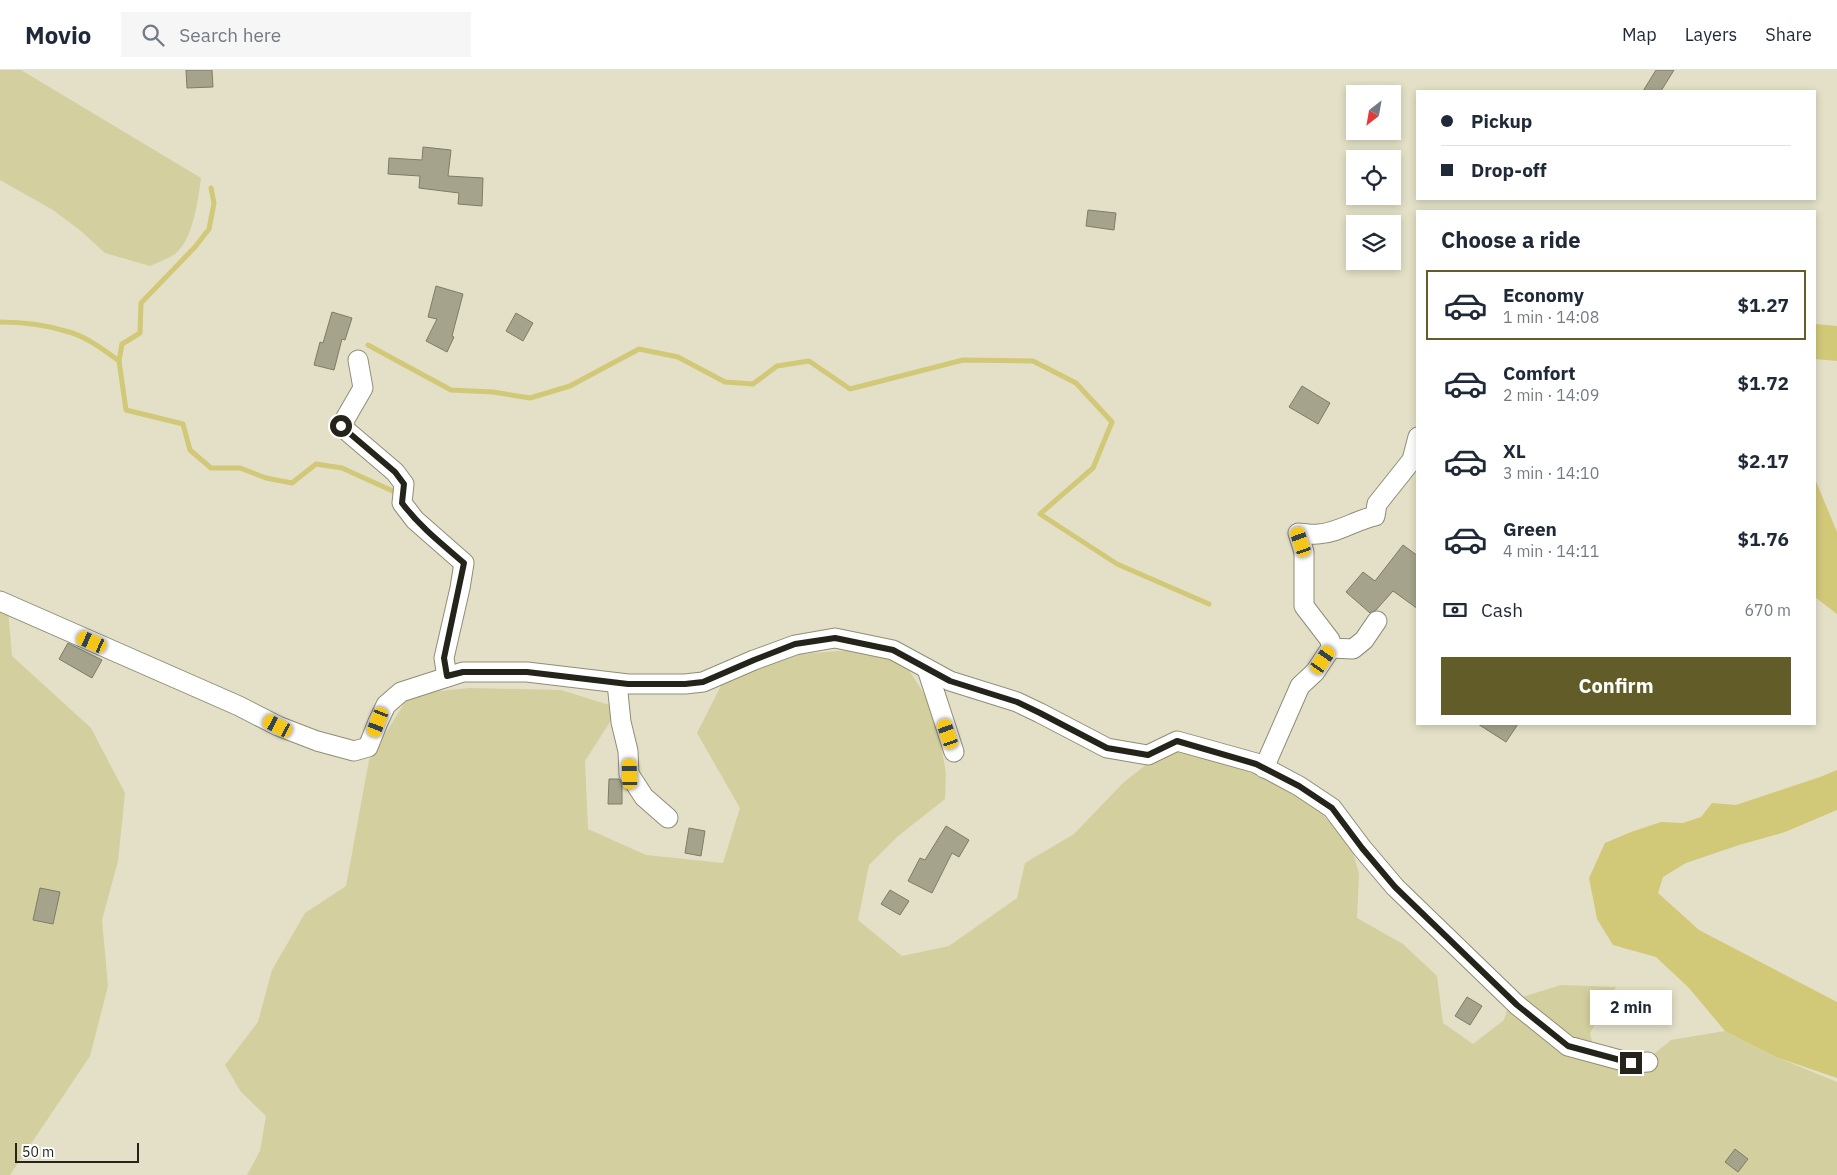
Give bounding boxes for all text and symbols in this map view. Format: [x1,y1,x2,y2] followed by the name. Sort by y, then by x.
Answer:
[121,12,471,57] search box
[25,19,91,51] text: Movio
[139,21,167,49] icon: search
[179,23,281,47] text: Search here
[1622,23,1657,46] text: Map
[1685,23,1737,46] text: Layers
[1765,23,1812,46] text: Share
[1346,85,1401,140] north arrow
[1346,85,1401,270] map controls
[1471,109,1532,133] text: Pickup
[1346,150,1401,205] button: locate
[1471,158,1547,182] text: Drop-off
[1346,215,1401,270] button: layers
[1441,225,1581,254] text: Choose a ride
[1443,283,1488,328] icon: car
[1503,283,1584,307] text: Economy
[1737,293,1789,317] text: $1.27
[1503,307,1599,327] text: 1 min · 14:08
[1443,361,1488,406] icon: car
[1503,361,1576,385] text: Comfort
[1737,371,1789,395] text: $1.72
[1503,385,1599,405] text: 2 min · 14:09
[330,415,352,437] route start
[1443,439,1488,484] icon: car
[1503,439,1526,463] text: XL
[1737,449,1789,473] text: $2.17
[1503,463,1599,483] text: 3 min · 14:10
[1443,517,1488,562] icon: car
[1503,517,1557,541] text: Green
[1289,525,1312,559] car
[1737,527,1789,551] text: $1.76
[1503,541,1599,561] text: 4 min · 14:11
[1441,596,1469,624] icon: cash
[1481,598,1523,622] text: Cash
[1744,600,1791,620] text: 670 m
[75,629,108,655] car
[1308,643,1337,677] car
[1441,657,1791,715] button: Confirm
[365,705,390,739] car
[261,713,294,739] car
[936,717,959,751] car
[621,759,638,789] car
[1590,990,1672,1026] callout: 2 min
[1610,997,1652,1017] text: 2 min
[1620,1052,1642,1074] route end
[15,1140,139,1163] scale bar
[22,1143,54,1161] text: 50 m

